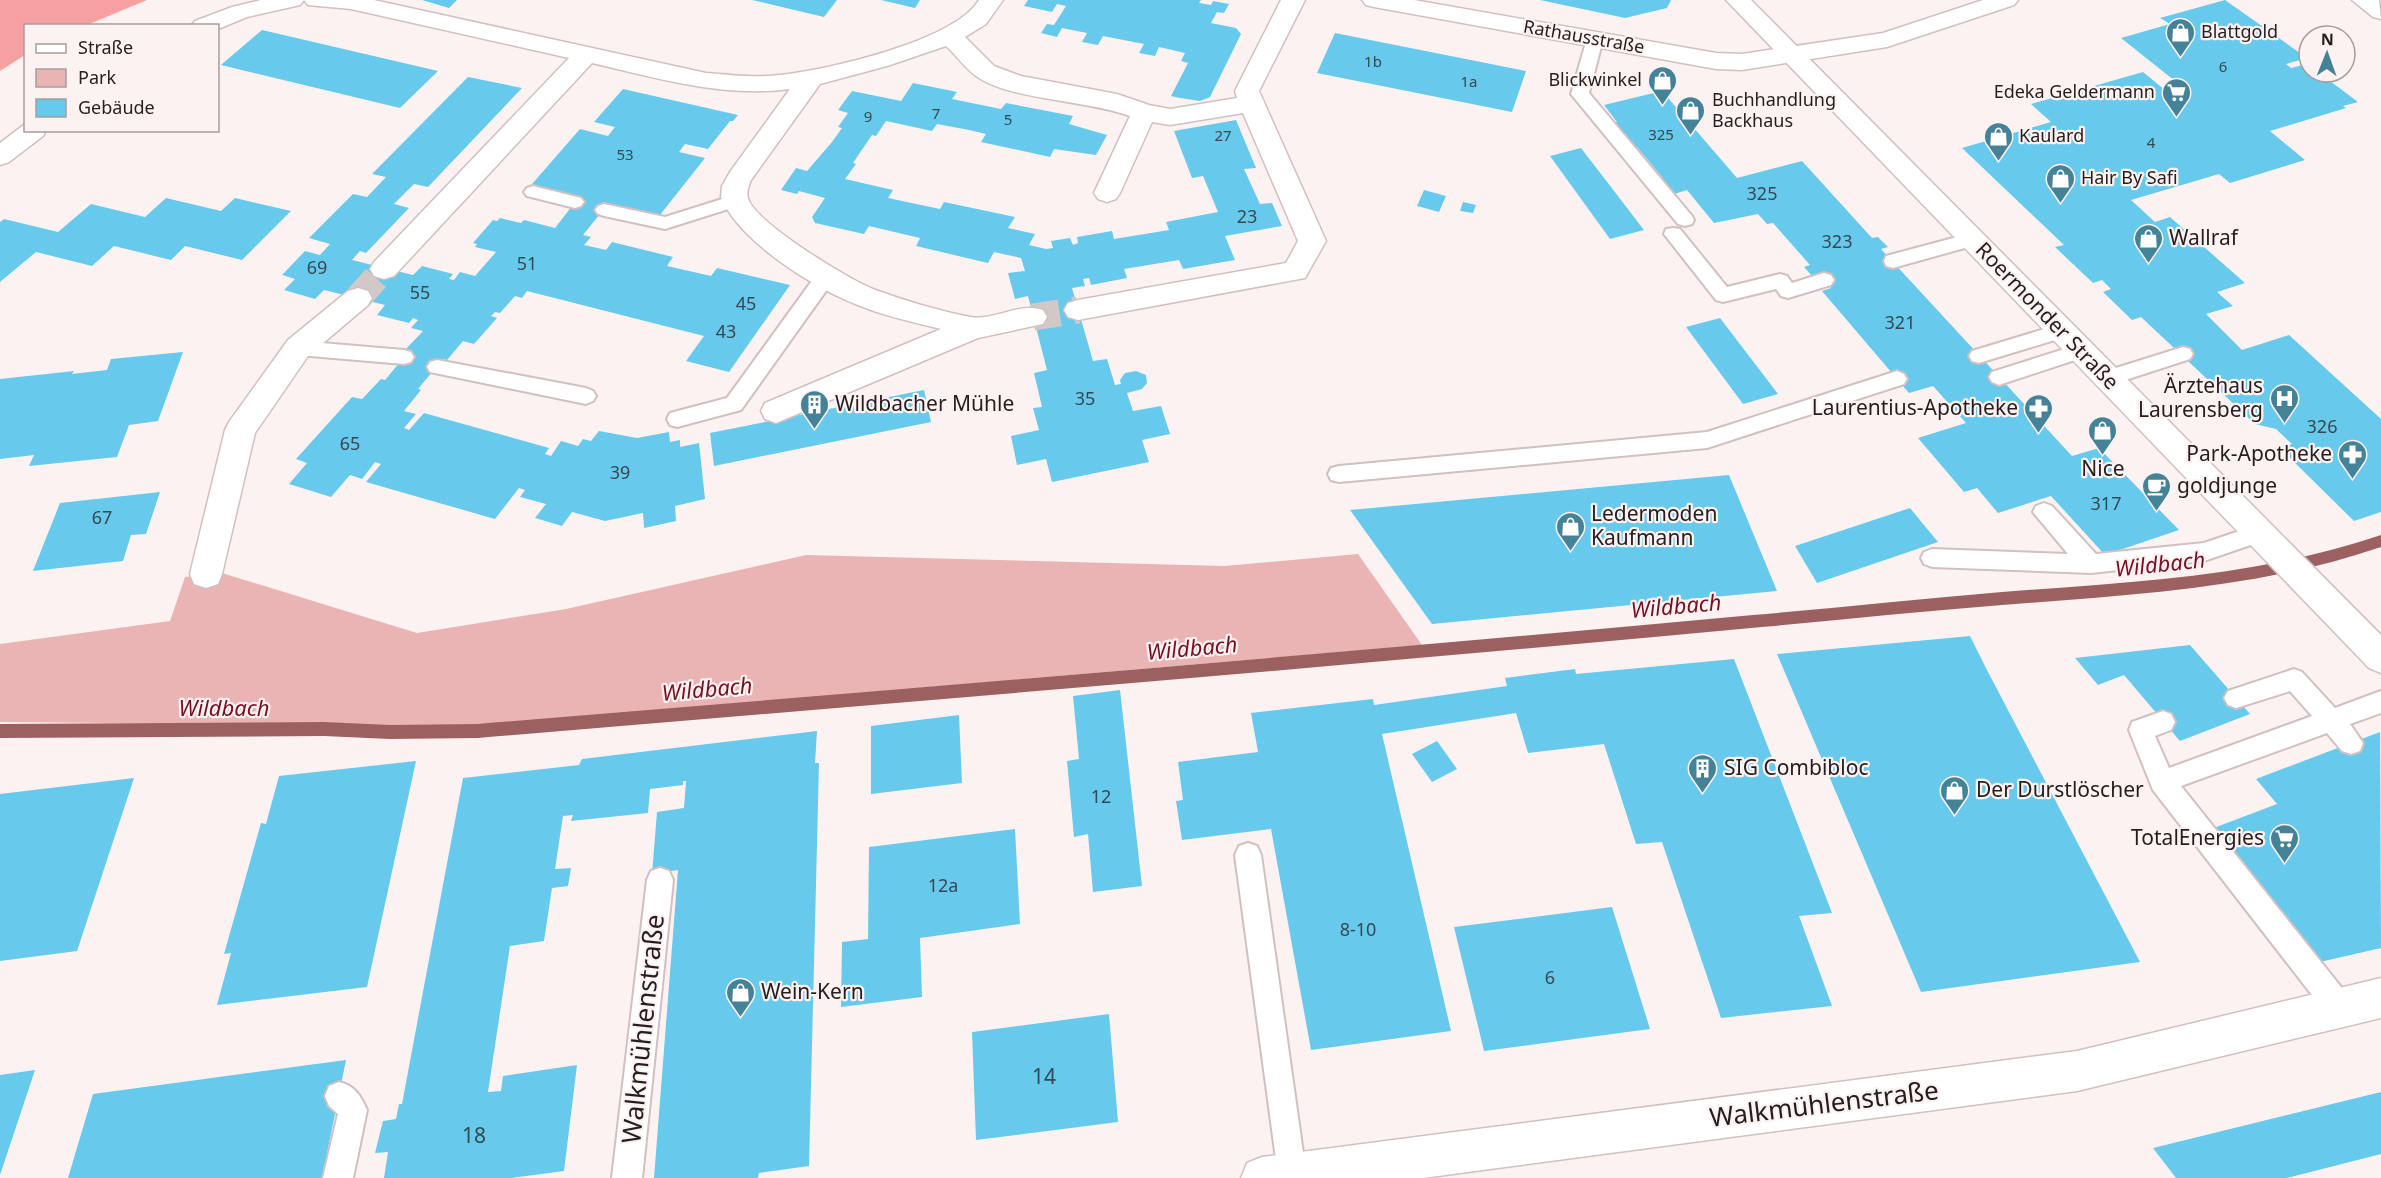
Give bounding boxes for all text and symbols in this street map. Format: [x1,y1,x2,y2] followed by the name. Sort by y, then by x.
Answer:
[1522,14,1647,58] street label: Rathausstraße
[2164,16,2196,58] shop icon: Blattgold
[2201,19,2278,43] place label: Blattgold
[24,24,219,132] legend
[2297,24,2357,84] north arrow
[2321,28,2334,50] text: N
[78,35,133,59] text: Straße
[1364,51,1382,71] house number: 1b
[2219,56,2227,76] house number: 6
[1647,64,1679,106] shop icon: Blickwinkel
[78,65,116,89] text: Park
[1548,67,1642,91] place label: Blickwinkel
[1461,71,1478,91] house number: 1a
[2160,76,2192,118] supermarket icon: Edeka Geldermann
[1994,79,2155,103] place label: Edeka Geldermann
[1712,87,1836,132] place label: Buchhandlung Backhaus
[1675,94,1707,136] shop icon: Buchhandlung Backhaus
[78,95,155,119] text: Gebäude
[932,103,940,123] house number: 7
[864,106,872,126] house number: 9
[1004,109,1012,129] house number: 5
[1982,120,2014,162] shop icon: Kaulard
[2019,123,2084,147] place label: Kaulard
[1648,124,1674,144] house number: 325
[1214,125,1232,145] house number: 27
[2147,132,2156,152] house number: 4
[616,144,634,164] house number: 53
[2044,162,2076,204] shop icon: Hair By Safi
[2081,165,2178,189] place label: Hair By Safi
[1747,181,1777,205] house number: 325
[1237,204,1257,228] house number: 23
[2132,222,2164,264] shop icon: Wallraf
[2169,223,2240,251] place label: Wallraf
[1822,229,1852,253] house number: 323
[1970,236,2125,395] street label: Roermonder Straße
[517,251,537,275] house number: 51
[307,255,327,279] house number: 69
[410,280,430,304] house number: 55
[736,291,756,315] house number: 45
[1885,310,1915,334] house number: 321
[716,319,736,343] house number: 43
[2138,371,2263,423] place label: Ärztehaus Laurensberg
[2268,382,2300,424] hospital icon: Ärztehaus Laurensberg
[1075,386,1095,410] house number: 35
[798,388,830,430] building icon: Wildbacher Mühle
[835,389,1014,417] place label: Wildbacher Mühle
[2023,392,2055,434] pharmacy icon: Laurentius-Apotheke
[1812,393,2018,421] place label: Laurentius-Apotheke
[2087,414,2119,456] shop icon: Nice
[2307,414,2337,438] house number: 326
[340,431,360,455] house number: 65
[2337,438,2369,480] pharmacy icon: Park-Apotheke
[2186,439,2332,467] place label: Park-Apotheke
[2081,454,2125,482] place label: Nice
[610,460,630,484] house number: 39
[2140,470,2172,512] cafe icon: goldjunge
[2177,471,2277,499] place label: goldjunge
[2091,491,2121,515] house number: 317
[1591,499,1717,551] place label: Ledermoden Kaufmann
[92,505,112,529] house number: 67
[1554,510,1586,552] shop icon: Ledermoden Kaufmann
[2113,543,2207,583] water label: Wildbach
[1629,586,1722,624] water label: Wildbach
[1145,628,1238,666] water label: Wildbach
[660,669,753,707] water label: Wildbach
[179,692,269,722] water label: Wildbach
[1687,752,1719,794] building icon: SIG Combibloc
[1724,753,1868,781] place label: SIG Combibloc
[1939,774,1971,816] shop icon: Der Durstlöscher
[1976,775,2144,803] place label: Der Durstlöscher
[1091,784,1111,808] house number: 12
[2269,822,2301,864] supermarket icon: TotalEnergies
[2131,823,2264,851] place label: TotalEnergies
[928,873,958,897] house number: 12a
[612,912,672,1145] street label: Walkmühlenstraße
[1340,917,1376,941] house number: 8-10
[1545,965,1555,989] house number: 6
[724,976,756,1018] shop icon: Wein-Kern
[761,977,864,1005] place label: Wein-Kern
[1032,1062,1056,1090] house number: 14
[1707,1071,1940,1135] street label: Walkmühlenstraße
[462,1121,486,1149] house number: 18

